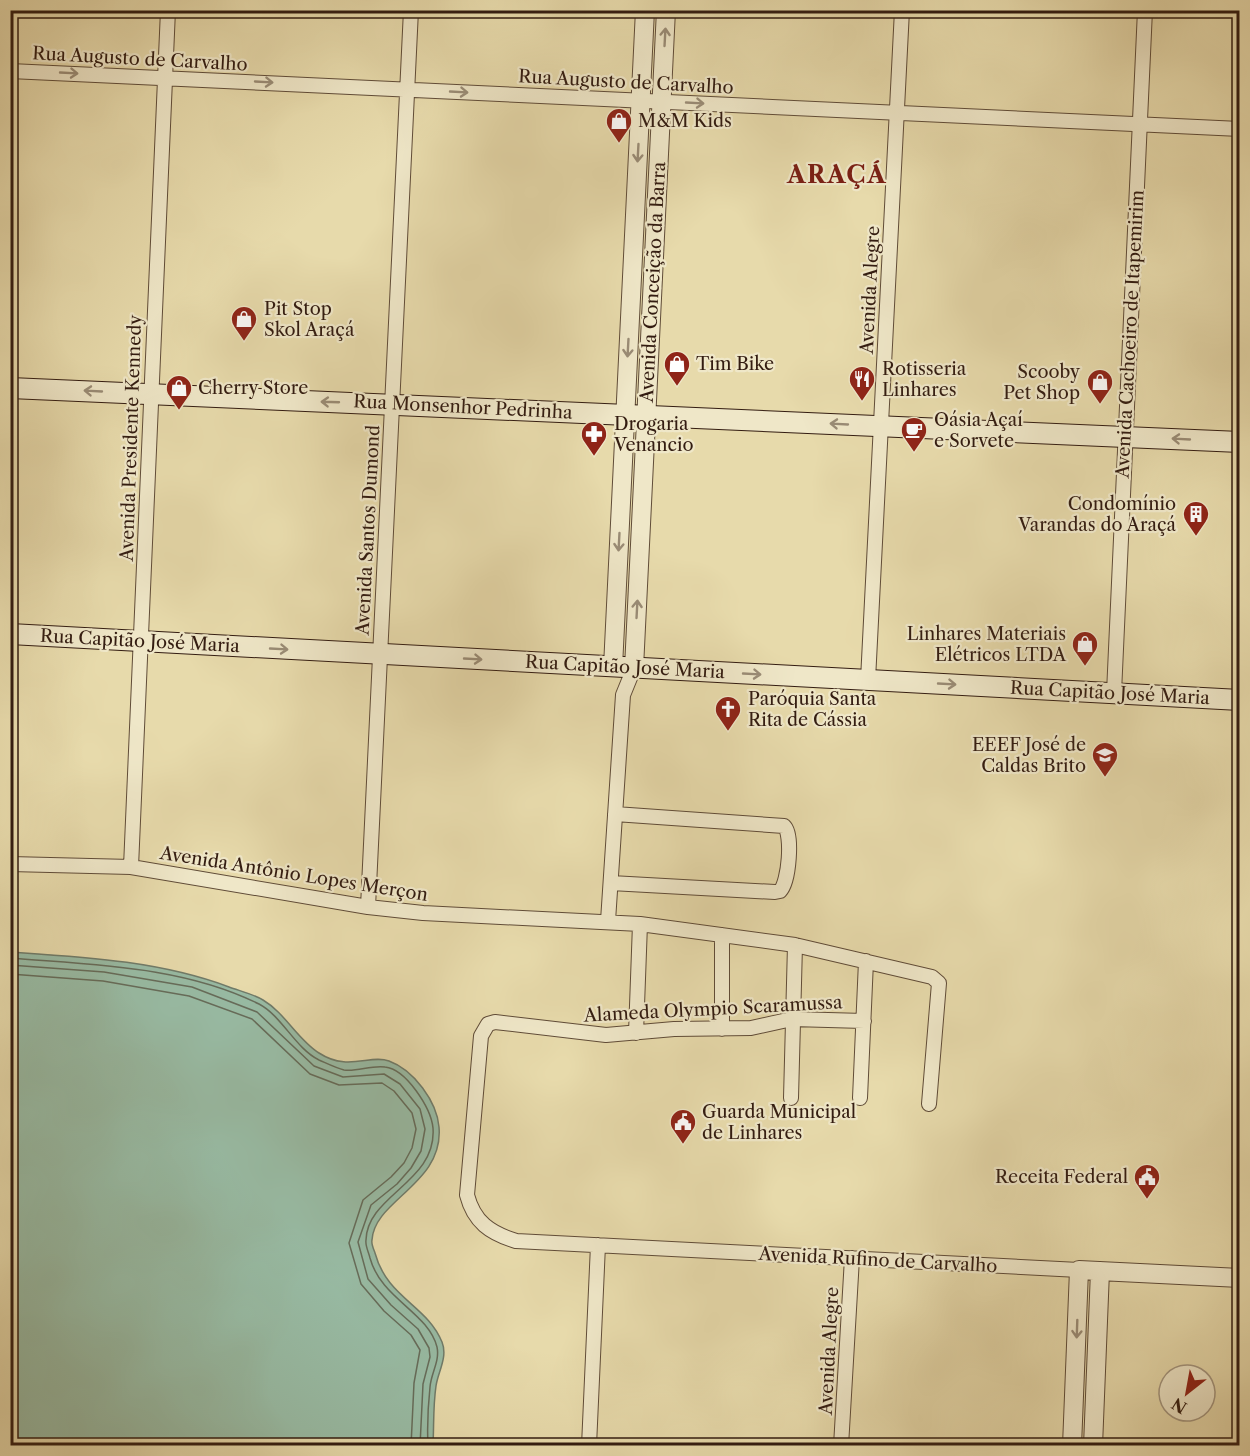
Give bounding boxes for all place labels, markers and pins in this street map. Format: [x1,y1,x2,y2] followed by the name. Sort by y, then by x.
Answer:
[604,106,634,144] shop icon: M&M Kids
[638,110,732,132] place label: M&M Kids
[264,298,355,341] place label: Pit Stop Skol Araçá
[229,304,259,342] shop icon: Pit Stop Skol Araçá
[662,349,692,387] shop icon: Tim Bike
[696,353,774,375] place label: Tim Bike
[882,358,967,401] place label: Rotisseria Linhares
[1003,361,1081,404] place label: Scooby Pet Shop
[847,364,877,402] restaurant icon: Rotisseria Linhares
[1085,367,1115,405] shop icon: Scooby Pet Shop
[164,373,194,411] shop icon: Cherry Store
[198,377,308,399] place label: Cherry Store
[934,409,1023,452] place label: Oásia Açaí e Sorvete
[613,413,693,456] place label: Drogaria Venancio
[899,415,929,453] cafe icon: Oásia Açaí e Sorvete
[579,419,609,457] pharmacy icon: Drogaria Venancio
[1017,493,1177,536] place label: Condomínio Varandas do Araçá
[1181,499,1211,537] building icon: Condomínio Varandas do Araçá
[907,623,1067,666] place label: Linhares Materiais Elétricos LTDA
[1070,629,1100,667] shop icon: Linhares Materiais Elétricos LTDA
[748,688,877,731] place label: Paróquia Santa Rita de Cássia
[713,694,743,732] church icon: Paróquia Santa Rita de Cássia
[972,734,1086,777] place label: EEEF José de Caldas Brito
[1090,740,1120,778] school or university icon: EEEF José de Caldas Brito
[702,1101,856,1144] place label: Guarda Municipal de Linhares
[668,1107,698,1145] public building icon: Guarda Municipal de Linhares
[1132,1162,1162,1200] public building icon: Receita Federal
[995,1166,1128,1188] place label: Receita Federal

